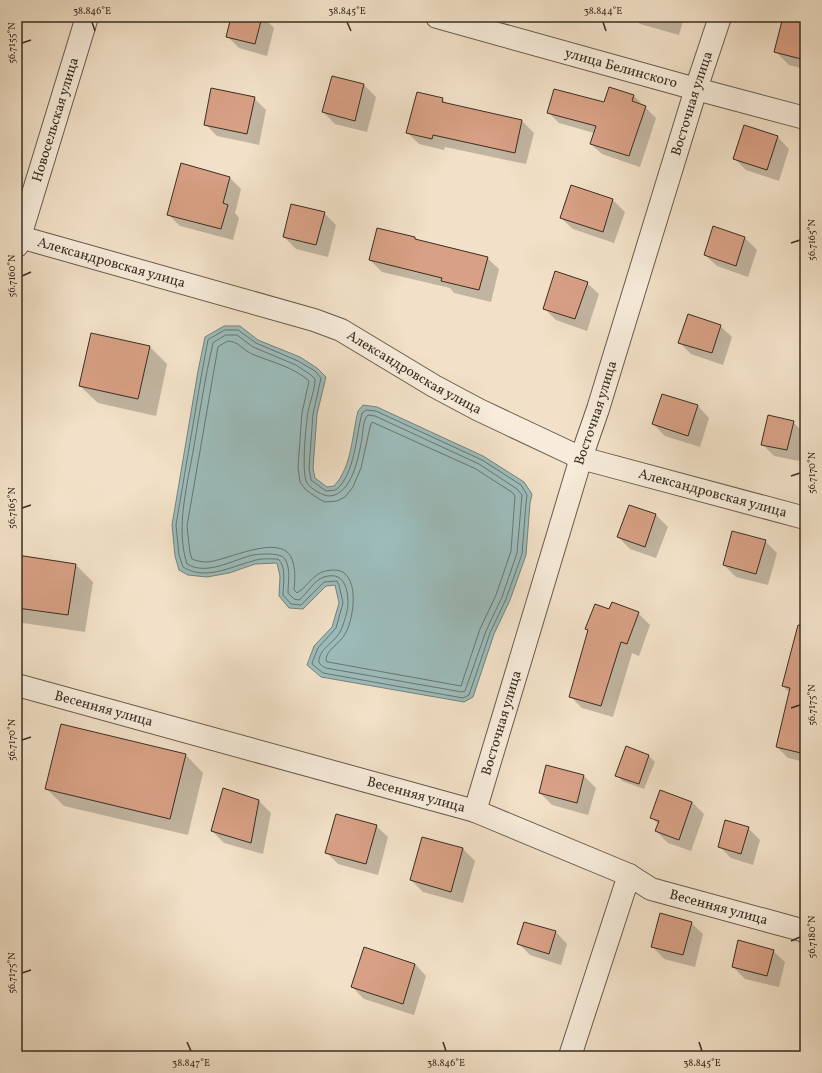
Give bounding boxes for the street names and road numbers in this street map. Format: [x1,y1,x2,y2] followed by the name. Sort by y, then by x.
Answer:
[562,43,680,93] street label: улица Белинского
[667,49,717,158] street label: Восточная улица
[28,55,84,184] street label: Новосельская улица
[35,233,188,293] street label: Александровская улица
[343,326,485,419] street label: Александровская улица
[570,358,622,467] street label: Восточная улица
[636,464,789,522] street label: Александровская улица
[477,668,526,778] street label: Восточная улица
[52,686,155,731] street label: Весенняя улица
[365,772,468,817] street label: Весенняя улица
[667,885,770,930] street label: Весенняя улица

